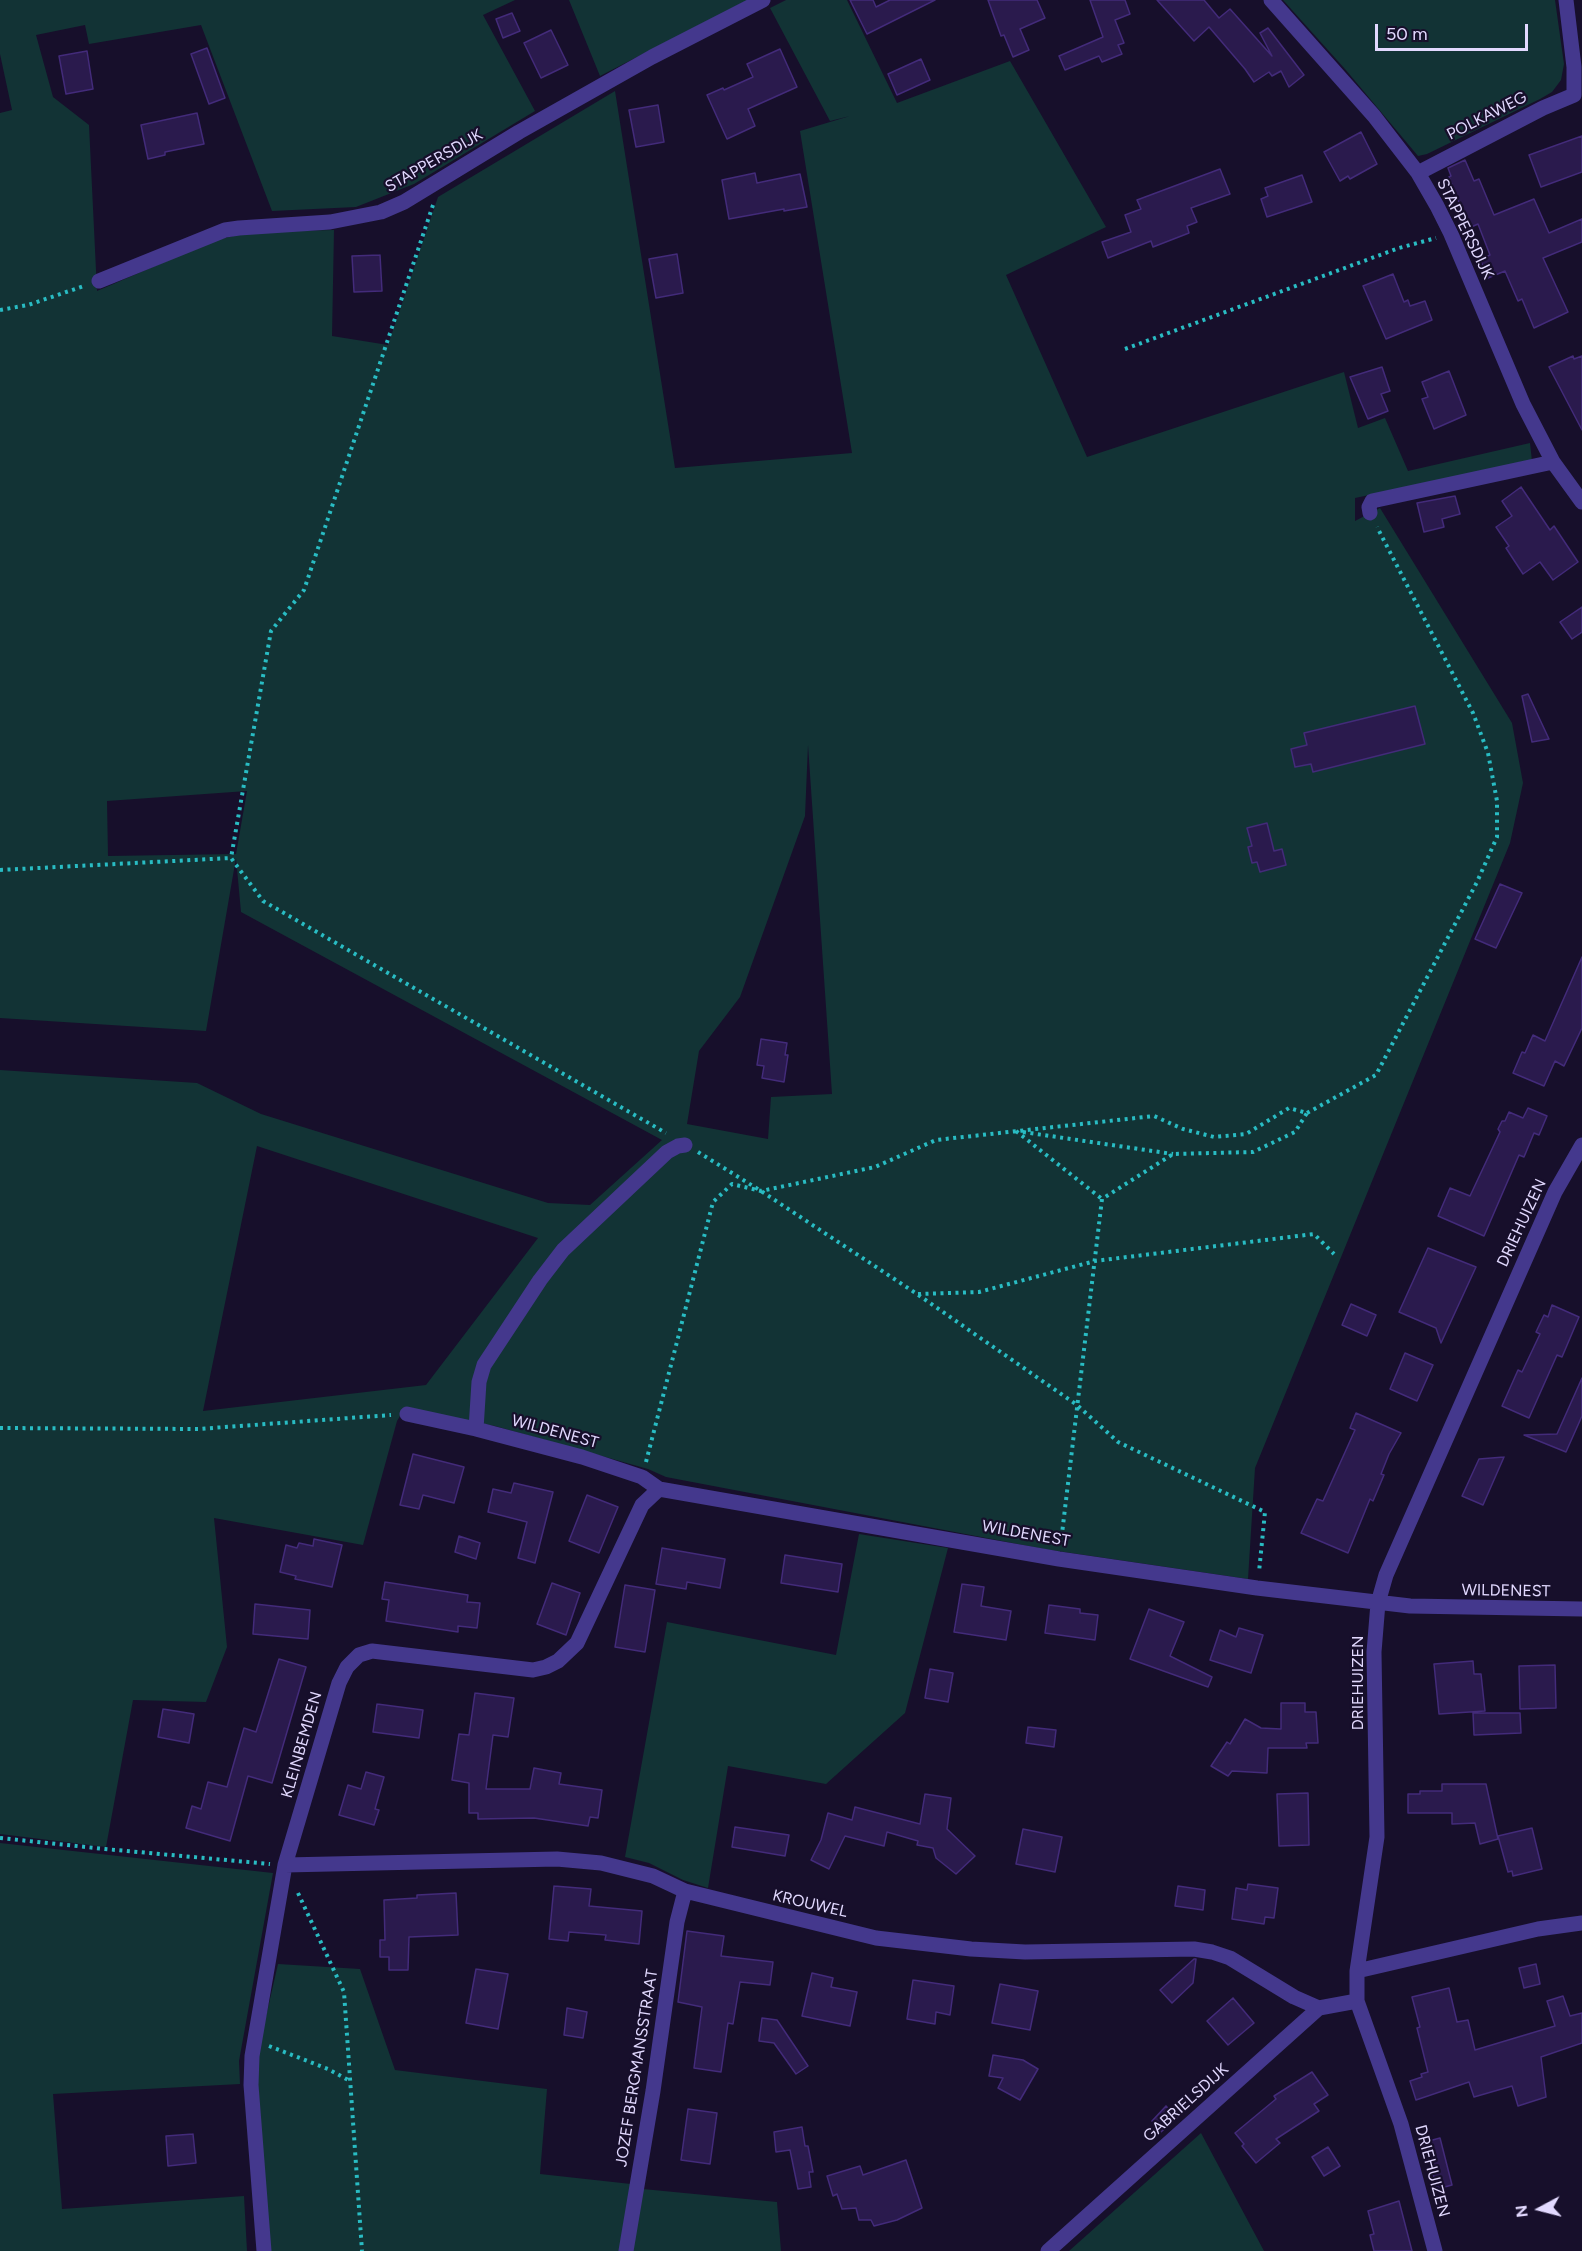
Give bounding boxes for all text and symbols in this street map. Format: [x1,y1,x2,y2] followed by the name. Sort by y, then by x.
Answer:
[1378,12,1531,50] scale bar
[1386,23,1428,45] text: 50 m
[1444,88,1530,144] street label: POLKAWEG
[382,125,486,197] street label: STAPPERSDIJK
[1432,176,1498,282] street label: STAPPERSDIJK
[1493,1176,1551,1270] street label: DRIEHUIZEN
[510,1411,600,1453] street label: WILDENEST
[981,1517,1071,1551] street label: WILDENEST
[1461,1581,1551,1601] street label: WILDENEST
[1348,1636,1368,1730] street label: DRIEHUIZEN
[278,1690,326,1800] street label: KLEINBEMDEN
[771,1886,849,1922] street label: KROUWEL
[612,1968,662,2168] street label: JOZEF BERGMANSSTRAAT
[1139,2060,1233,2146] street label: GABRIELSDIJK
[1410,2123,1454,2219] street label: DRIEHUIZEN
[1510,2179,1570,2239] north arrow
[1511,2204,1532,2219] text: N

